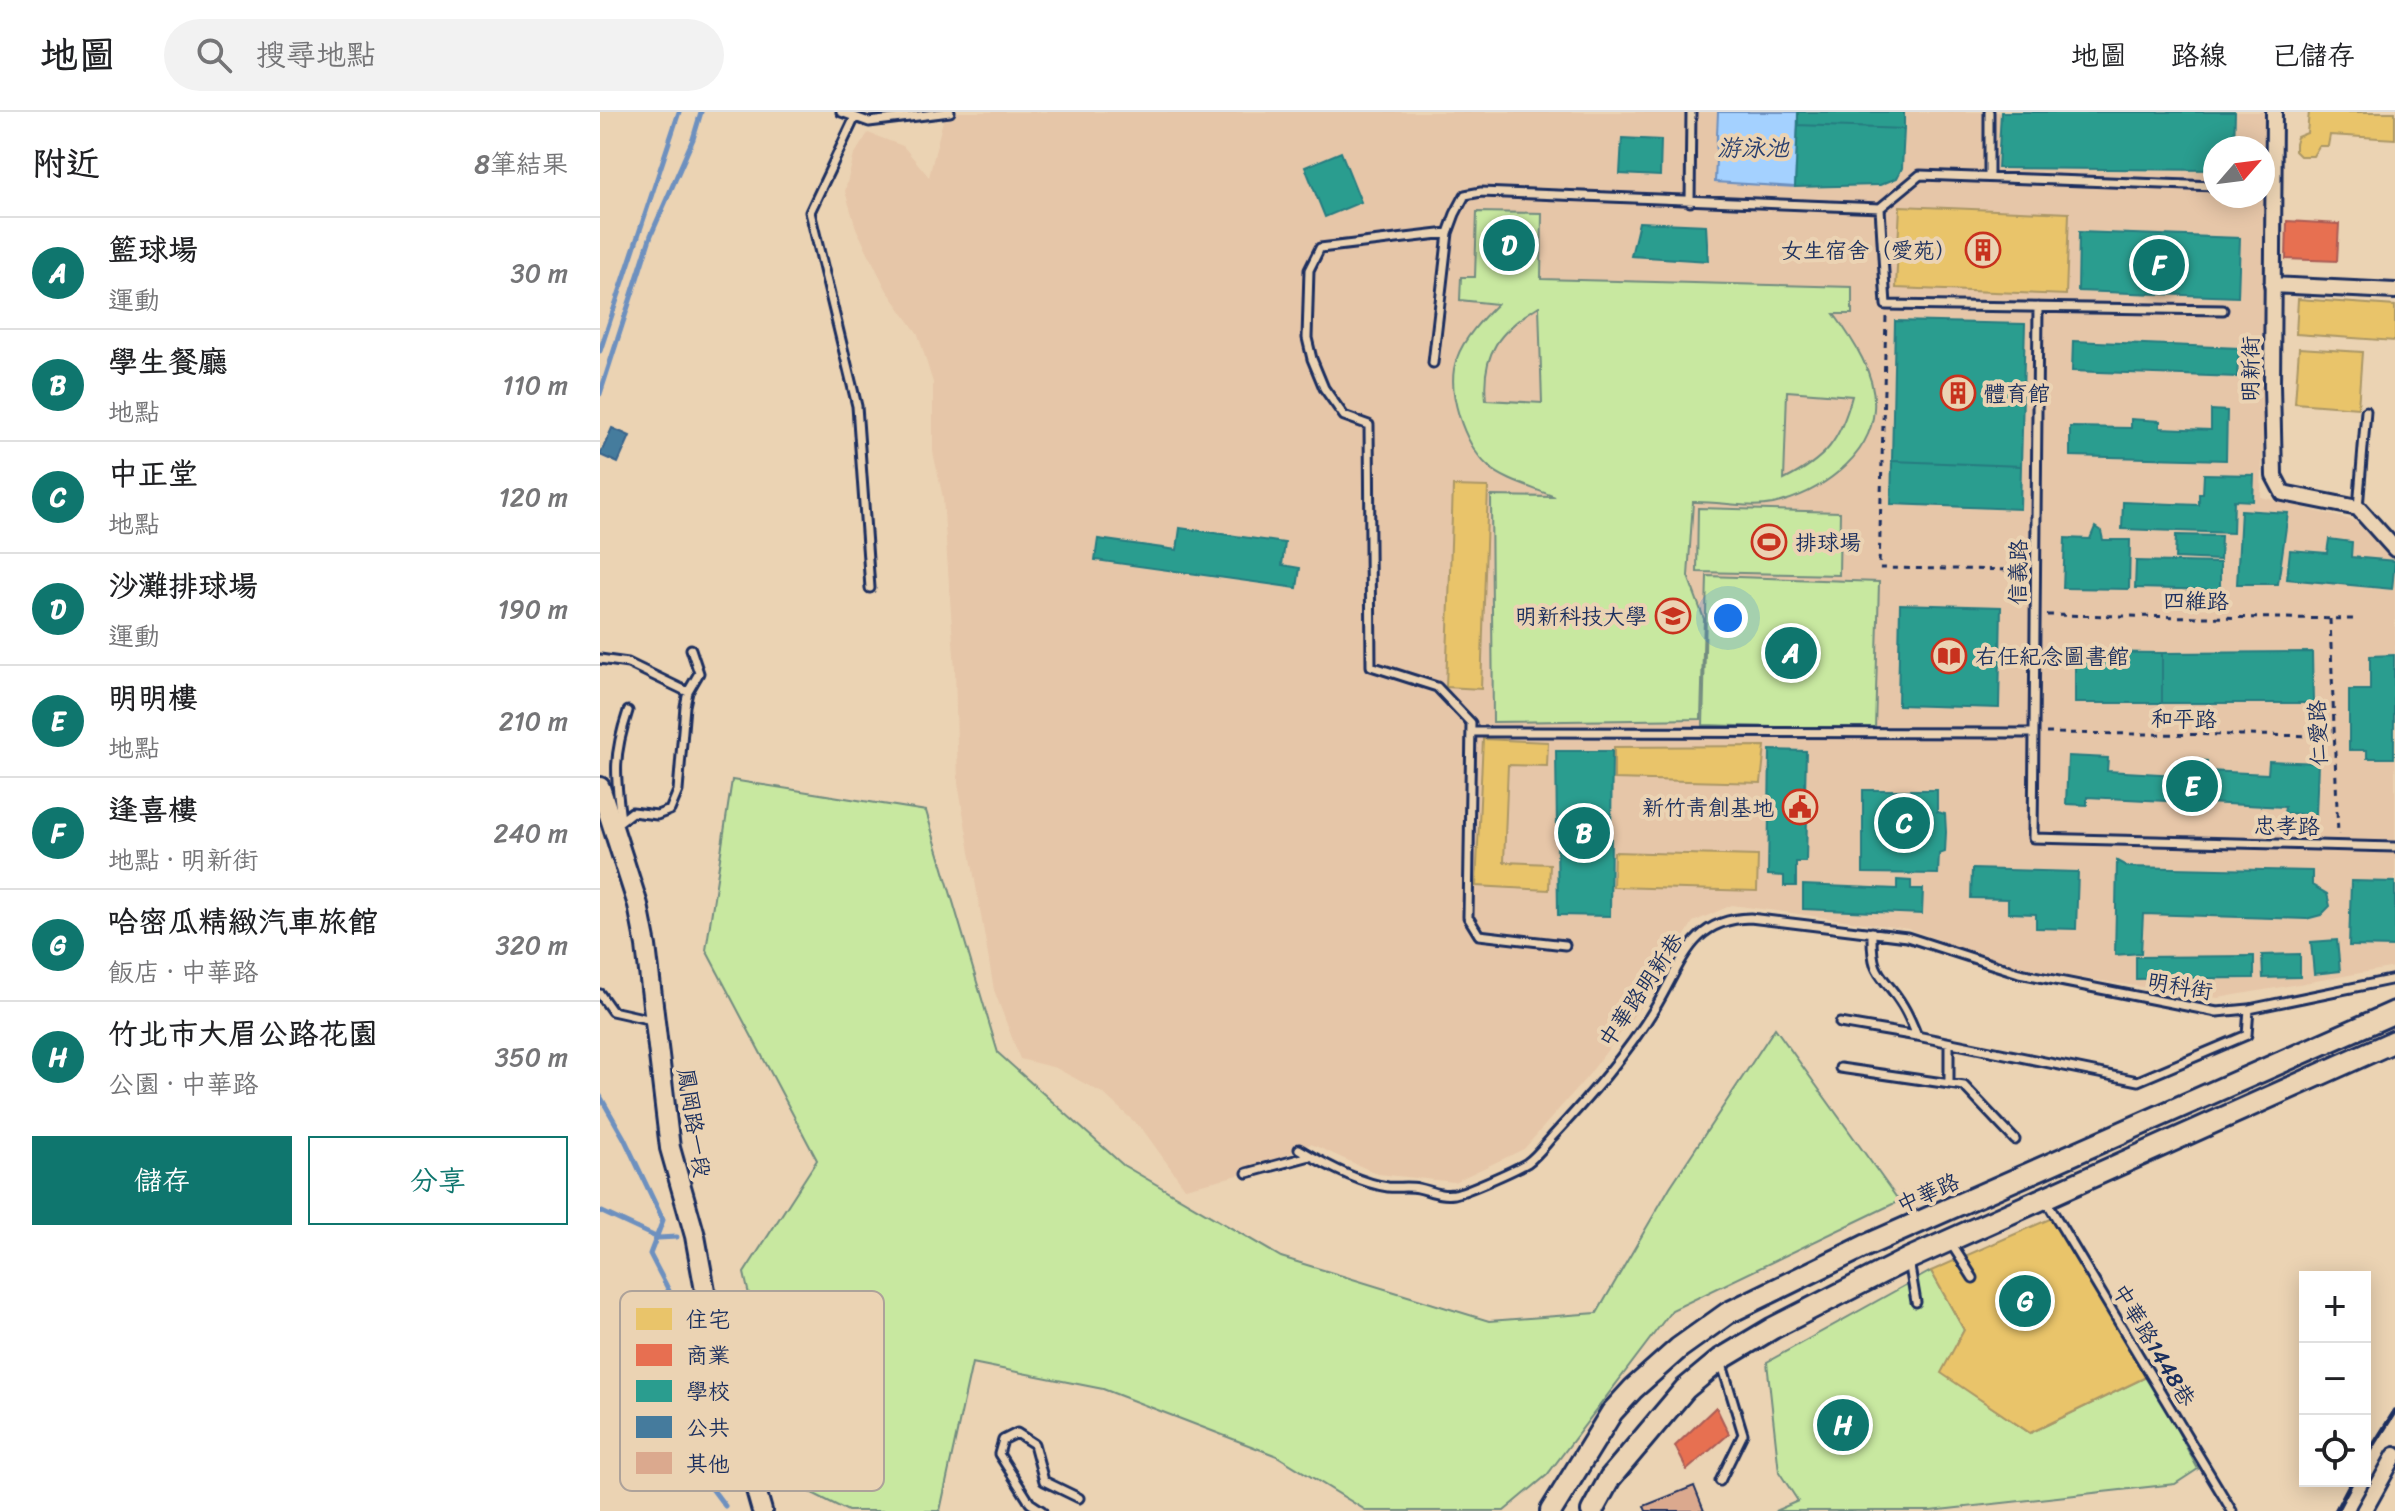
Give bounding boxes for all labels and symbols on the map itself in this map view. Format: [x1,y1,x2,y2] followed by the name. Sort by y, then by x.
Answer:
[1717,127,1790,169] water label: 游泳池
[2203,136,2275,208] north arrow
[1483,215,1535,275] pin: D
[1781,231,1957,270] place label: 女生宿舍（愛苑）
[1964,231,2002,269] building icon: 女生宿舍（愛苑）
[2133,235,2185,295] pin: F
[2231,336,2270,402] street label: 明新街
[1939,374,1977,412] building icon: 體育館
[1984,374,2050,413] place label: 體育館
[1750,523,1788,561] sports icon: 排球場
[1795,523,1861,562] place label: 排球場
[1998,539,2038,605] street label: 信義路
[2163,581,2229,621] street label: 四維路
[1515,597,1647,636] place label: 明新科技大學
[1654,597,1692,635] school or university icon: 明新科技大學
[1708,598,1748,638] your location
[1765,623,1817,683] pin: A
[1930,637,1968,675] library icon: 右任紀念圖書館
[1975,637,2129,676] place label: 右任紀念圖書館
[2151,699,2217,739] street label: 和平路
[2297,699,2339,767] street label: 仁愛路
[2166,756,2218,816] pin: E
[1642,788,1774,827] place label: 新竹青創基地
[1781,788,1819,826] public building icon: 新竹青創基地
[1878,793,1930,853] pin: C
[1558,803,1610,863] pin: B
[2254,806,2320,846] street label: 忠孝路
[1588,924,1694,1056] street label: 中華路明新巷
[2144,961,2216,1011] street label: 明科街
[666,1066,722,1180] street label: 鳳岡路一段
[1890,1162,1966,1224] street label: 中華路
[1999,1271,2051,1331] pin: G
[2102,1276,2206,1414] street label: 中華路1448巷
[620,1291,884,1491] legend
[686,1300,730,1339] text: 住宅
[686,1336,730,1375] text: 商業
[686,1372,730,1411] text: 學校
[1817,1395,1869,1455] pin: H
[686,1408,730,1447] text: 公共
[686,1444,730,1483] text: 其他

